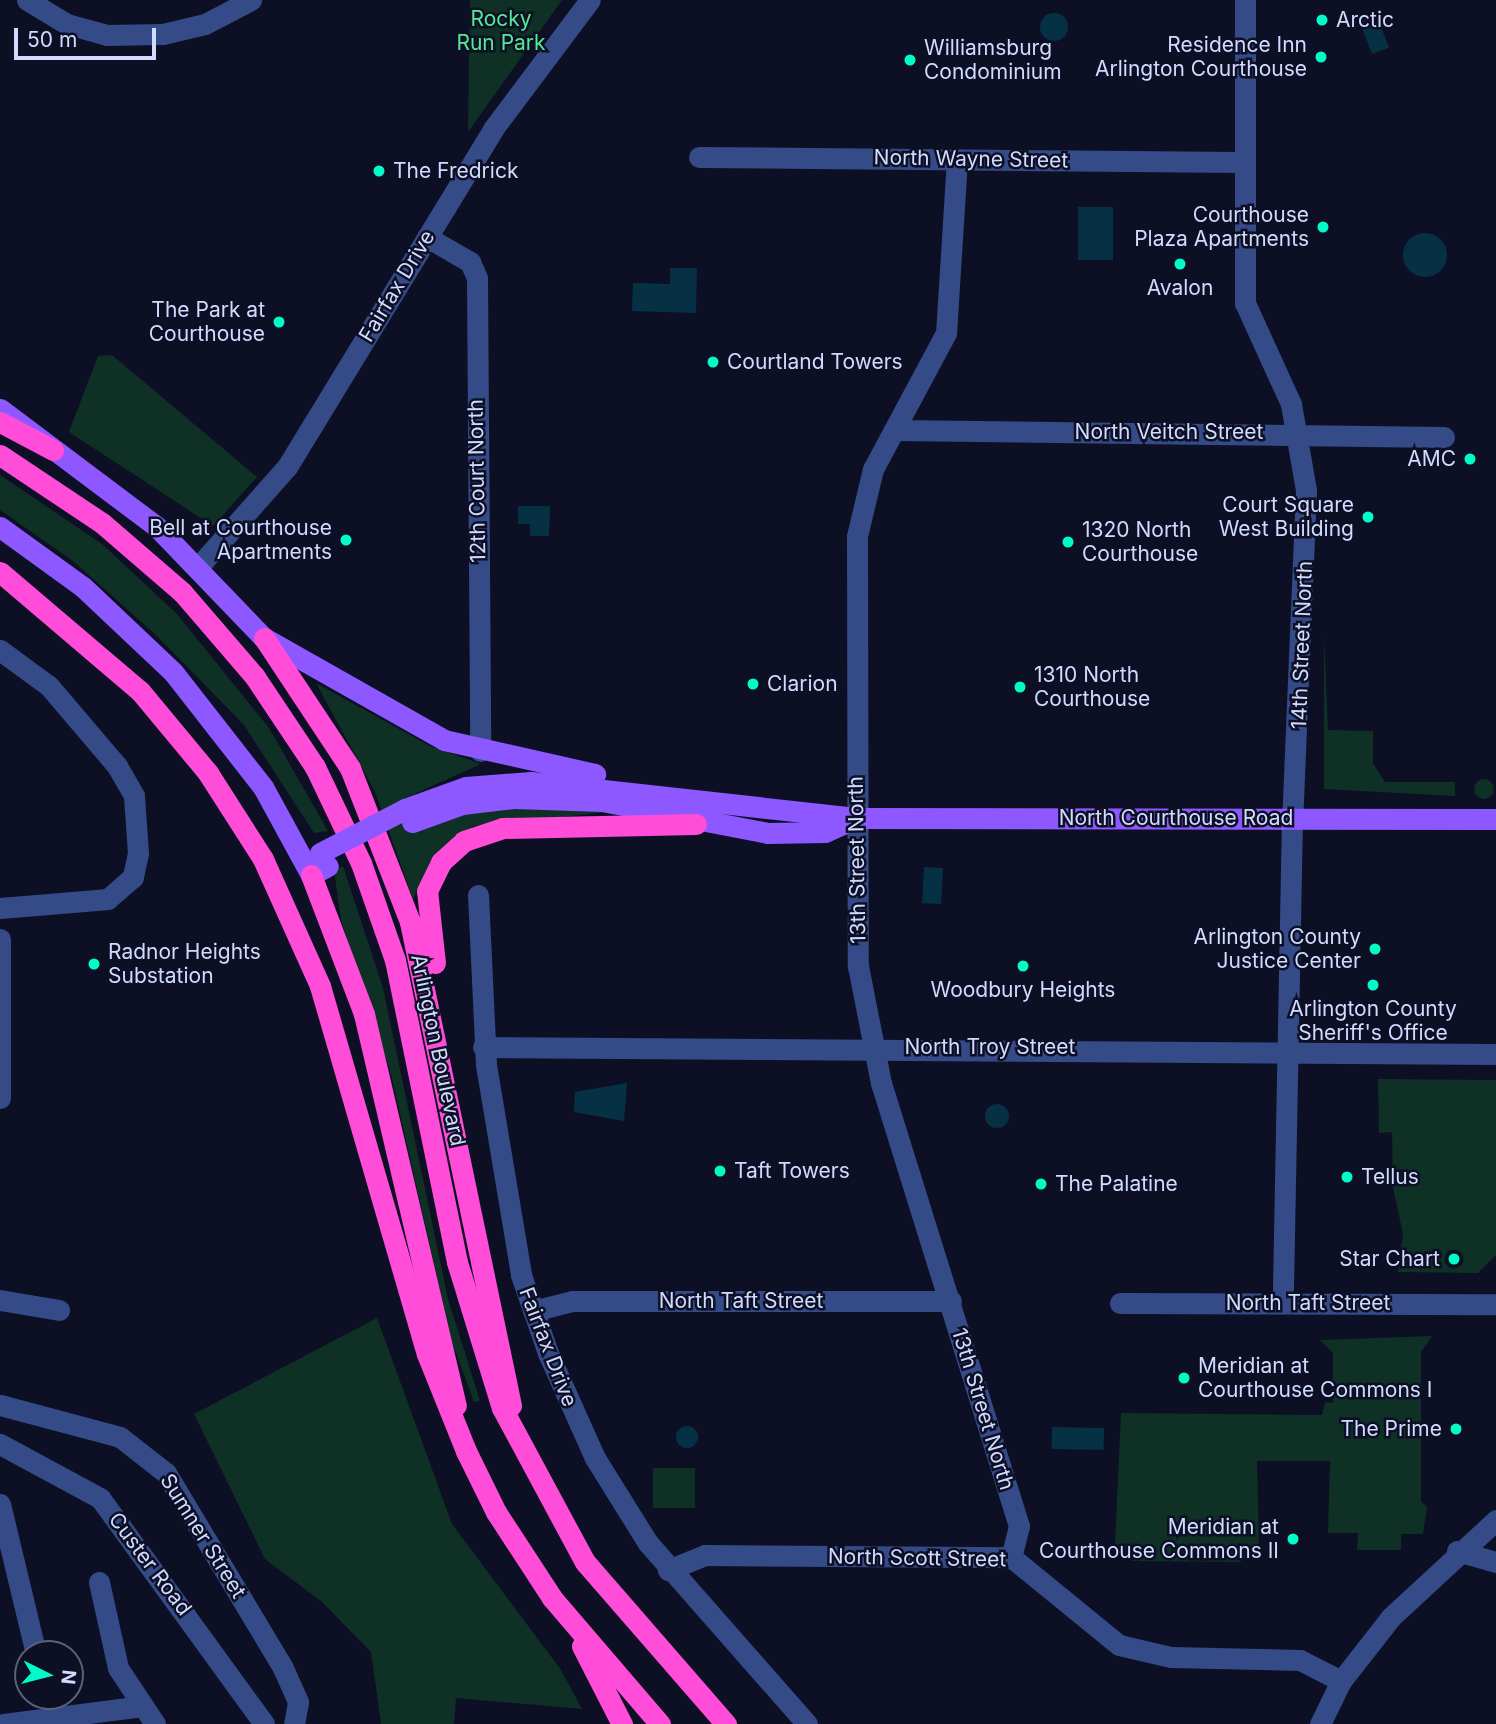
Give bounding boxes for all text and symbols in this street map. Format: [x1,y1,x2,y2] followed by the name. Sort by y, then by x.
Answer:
[456,6,546,56] park label: Rocky Run Park
[1336,7,1394,33] place label: Arctic
[1314,12,1330,28] marker: Arctic
[18,14,159,58] scale bar
[27,27,77,52] text: 50 m
[1095,32,1307,82] place label: Residence Inn Arlington Courthouse
[924,35,1062,85] place label: Williamsburg Condominium
[1313,49,1329,65] marker: Residence Inn Arlington Courthouse
[902,52,918,68] marker: Williamsburg Condominium
[874,145,1068,173] street label: North Wayne Street
[393,158,518,184] place label: The Fredrick
[371,163,387,179] marker: The Fredrick
[1134,202,1309,252] place label: Courthouse Plaza Apartments
[1315,219,1331,235] marker: Courthouse Plaza Apartments
[354,226,440,346] street label: Fairfax Drive
[1172,256,1188,272] marker: Avalon
[1147,275,1213,301] place label: Avalon
[149,297,265,347] place label: The Park at Courthouse
[271,314,287,330] marker: The Park at Courthouse
[727,349,903,375] place label: Courtland Towers
[705,354,721,370] marker: Courtland Towers
[463,399,491,563] street label: 12th Court North
[1075,419,1263,445] street label: North Veitch Street
[1407,446,1456,472] place label: AMC
[1462,451,1478,467] marker: AMC
[1219,492,1354,542] place label: Court Square West Building
[1360,509,1376,525] marker: Court Square West Building
[149,515,332,565] place label: Bell at Courthouse Apartments
[1082,517,1198,567] place label: 1320 North Courthouse
[338,532,354,548] marker: Bell at Courthouse Apartments
[1060,534,1076,550] marker: 1320 North Courthouse
[1286,560,1318,730] street label: 14th Street North
[1034,662,1150,712] place label: 1310 North Courthouse
[767,671,838,697] place label: Clarion
[745,676,761,692] marker: Clarion
[1012,679,1028,695] marker: 1310 North Courthouse
[843,776,871,944] street label: 13th Street North
[1059,805,1293,831] street label: North Courthouse Road
[1193,924,1361,974] place label: Arlington County Justice Center
[108,939,261,989] place label: Radnor Heights Substation
[1367,941,1383,957] marker: Arlington County Justice Center
[405,952,471,1148] street label: Arlington Boulevard
[86,956,102,972] marker: Radnor Heights Substation
[1015,958,1031,974] marker: Woodbury Heights
[931,977,1115,1003] place label: Woodbury Heights
[1365,977,1381,993] marker: Arlington County Sheriff's Office
[1289,996,1457,1046] place label: Arlington County Sheriff's Office
[905,1034,1075,1060] street label: North Troy Street
[734,1158,850,1184] place label: Taft Towers
[712,1163,728,1179] marker: Taft Towers
[1361,1164,1419,1190] place label: Tellus
[1339,1169,1355,1185] marker: Tellus
[1055,1171,1178,1197] place label: The Palatine
[1033,1176,1049,1192] marker: The Palatine
[1339,1246,1440,1272] place label: Star Chart
[1446,1251,1462,1267] marker: Star Chart
[514,1284,582,1410] street label: Fairfax Drive
[659,1288,823,1314] street label: North Taft Street
[1226,1290,1390,1316] street label: North Taft Street
[946,1325,1020,1493] street label: 13th Street North
[1198,1353,1432,1403] place label: Meridian at Courthouse Commons I
[1176,1370,1192,1386] marker: Meridian at Courthouse Commons I
[1341,1416,1442,1442] place label: The Prime
[1448,1421,1464,1437] marker: The Prime
[155,1469,251,1603] street label: Sumner Street
[103,1508,197,1620] street label: Custer Road
[1039,1514,1279,1564] place label: Meridian at Courthouse Commons II
[1285,1531,1301,1547] marker: Meridian at Courthouse Commons II
[828,1544,1006,1572] street label: North Scott Street
[14,1640,84,1710] north arrow
[56,1669,81,1685] text: N

